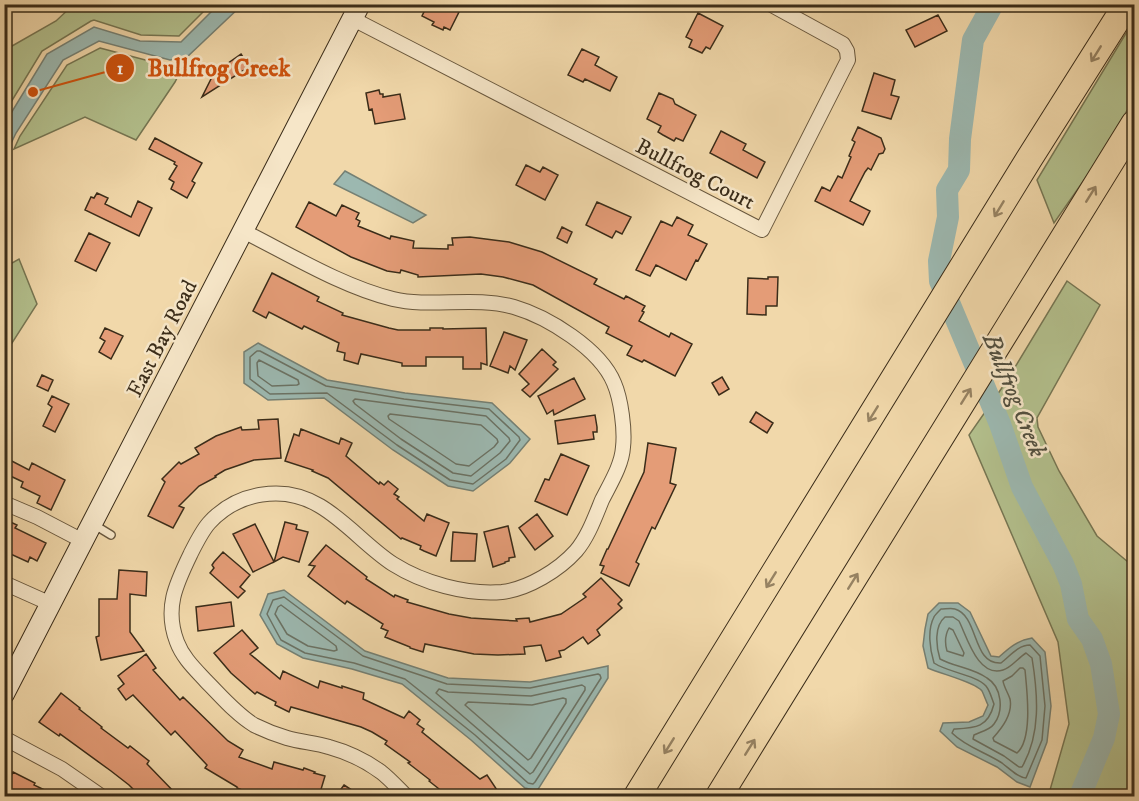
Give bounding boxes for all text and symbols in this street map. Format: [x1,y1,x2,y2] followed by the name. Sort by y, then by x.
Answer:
[1089,45,1101,62] one-way arrow
[105,47,302,89] callout: Bullfrog Creek
[148,54,292,84] text: Bullfrog Creek
[117,58,124,80] text: 1
[631,133,759,216] street label: Bullfrog Court
[1086,186,1098,203] one-way arrow
[992,200,1004,217] one-way arrow
[121,276,203,402] street label: East Bay Road
[975,328,1052,462] water label: Bullfrog Creek
[961,388,973,405] one-way arrow
[867,405,879,422] one-way arrow
[765,571,777,588] one-way arrow
[847,573,859,590] one-way arrow
[662,737,675,754] one-way arrow
[745,739,757,756] one-way arrow

